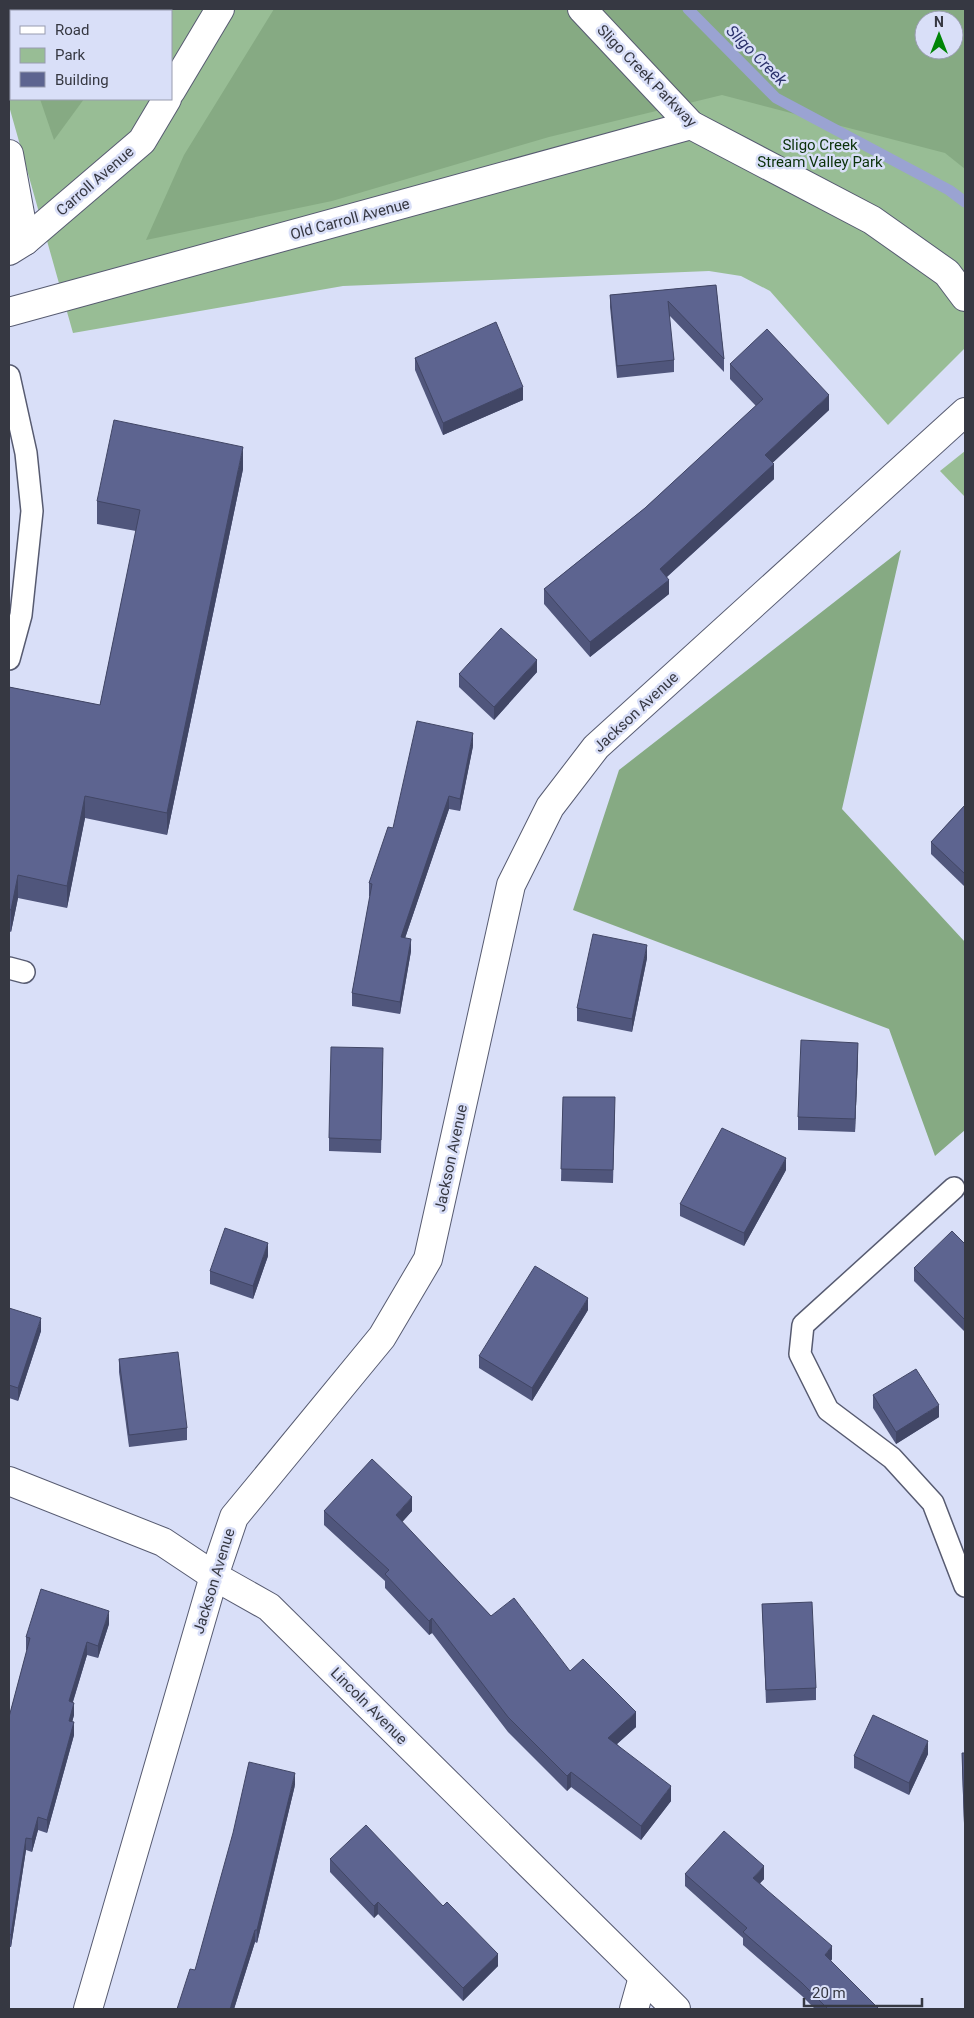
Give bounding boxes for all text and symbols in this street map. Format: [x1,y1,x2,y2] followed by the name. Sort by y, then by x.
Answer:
[10,10,172,100] legend
[914,10,964,60] north arrow
[934,14,944,30] text: N
[55,21,89,39] text: Road
[593,21,701,131] street label: Sligo Creek Parkway
[722,21,792,90] water label: Sligo Creek
[55,46,86,64] text: Park
[55,71,109,89] text: Building
[757,136,883,171] park label: Sligo Creek Stream Valley Park
[53,143,137,219] street label: Carroll Avenue
[288,194,412,244] street label: Old Carroll Avenue
[590,668,682,756] street label: Jackson Avenue
[431,1103,471,1213] street label: Jackson Avenue
[189,1526,239,1636] street label: Jackson Avenue
[327,1664,411,1748] street label: Lincoln Avenue
[804,1976,922,2008] scale bar
[812,1984,846,2002] text: 20 m

